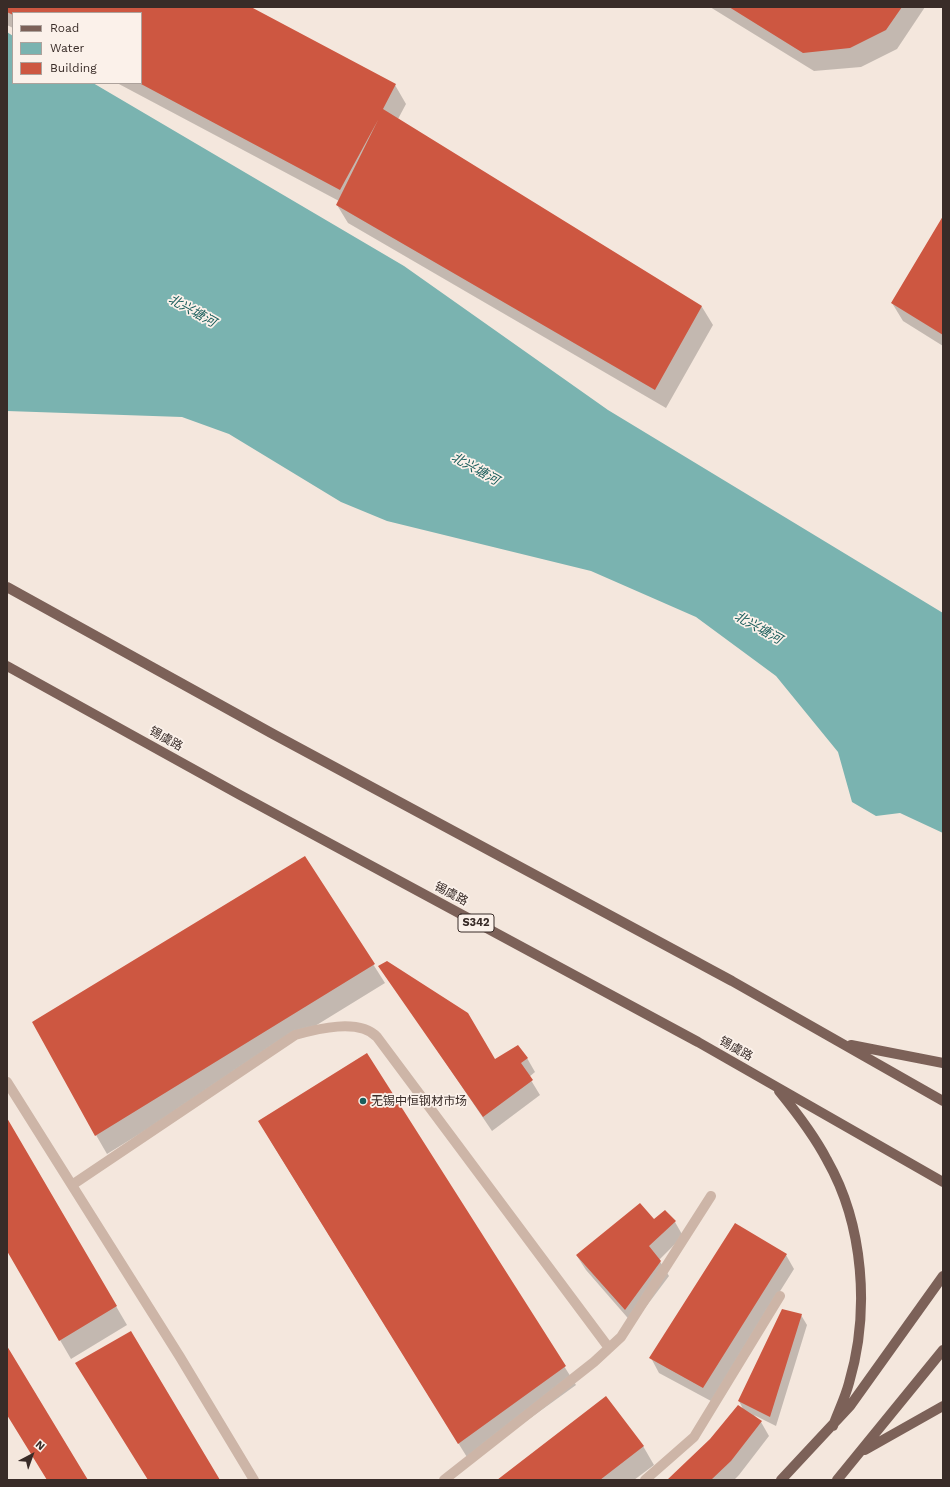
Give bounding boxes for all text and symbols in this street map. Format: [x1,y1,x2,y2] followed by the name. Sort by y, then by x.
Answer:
[12,12,142,84] legend
[50,21,79,35] text: Road
[50,41,84,55] text: Water
[50,61,97,75] text: Building
[165,292,219,330] water label: 北兴塘河
[448,450,502,488] water label: 北兴塘河
[731,609,785,647] water label: 北兴塘河
[147,724,185,754] street label: 锡虞路
[432,879,470,909] street label: 锡虞路
[458,914,494,932] road number: S342
[717,1034,755,1064] street label: 锡虞路
[371,1094,467,1108] place label: 无锡中恒钢材市场
[358,1096,368,1106] marker: 无锡中恒钢材市场
[12,1435,52,1475] north arrow
[33,1438,48,1453] text: N

